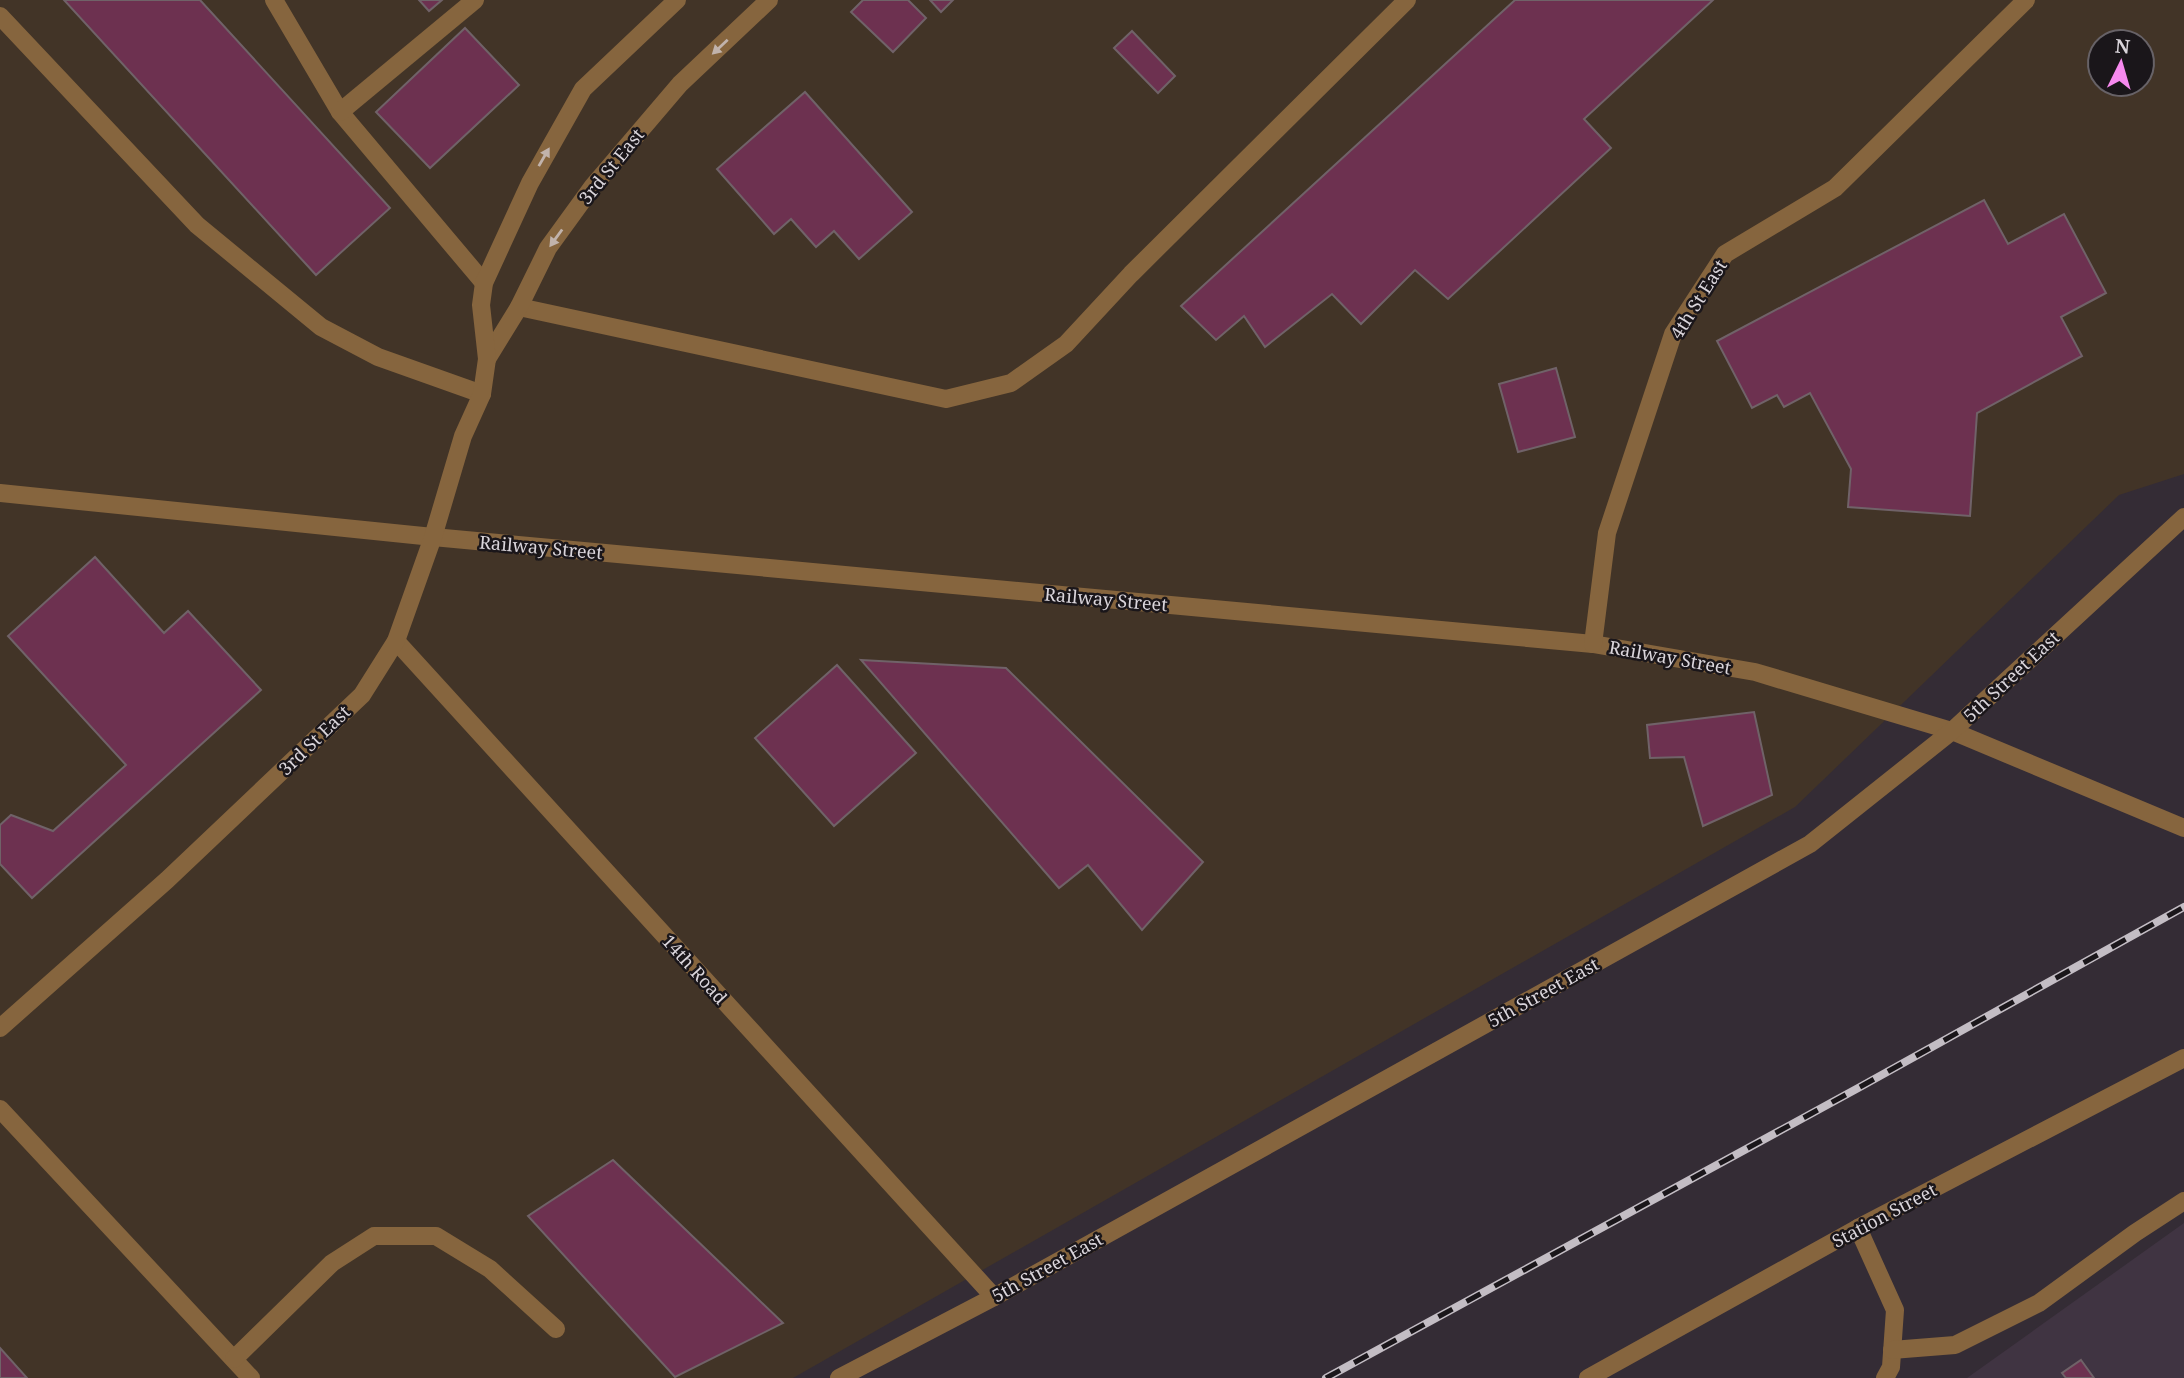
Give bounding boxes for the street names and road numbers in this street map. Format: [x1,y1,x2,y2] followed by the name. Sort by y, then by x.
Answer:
[573,123,649,209] street label: 3rd St East
[1664,255,1732,343] street label: 4th St East
[478,530,604,564] street label: Railway Street
[1043,582,1169,616] street label: Railway Street
[1958,625,2064,727] street label: 5th Street East
[1607,634,1733,680] street label: Railway Street
[273,700,355,780] street label: 3rd St East
[657,929,733,1009] street label: 14th Road
[1483,952,1603,1032] street label: 5th Street East
[1827,1177,1941,1253] street label: Station Street
[987,1227,1107,1307] street label: 5th Street East

